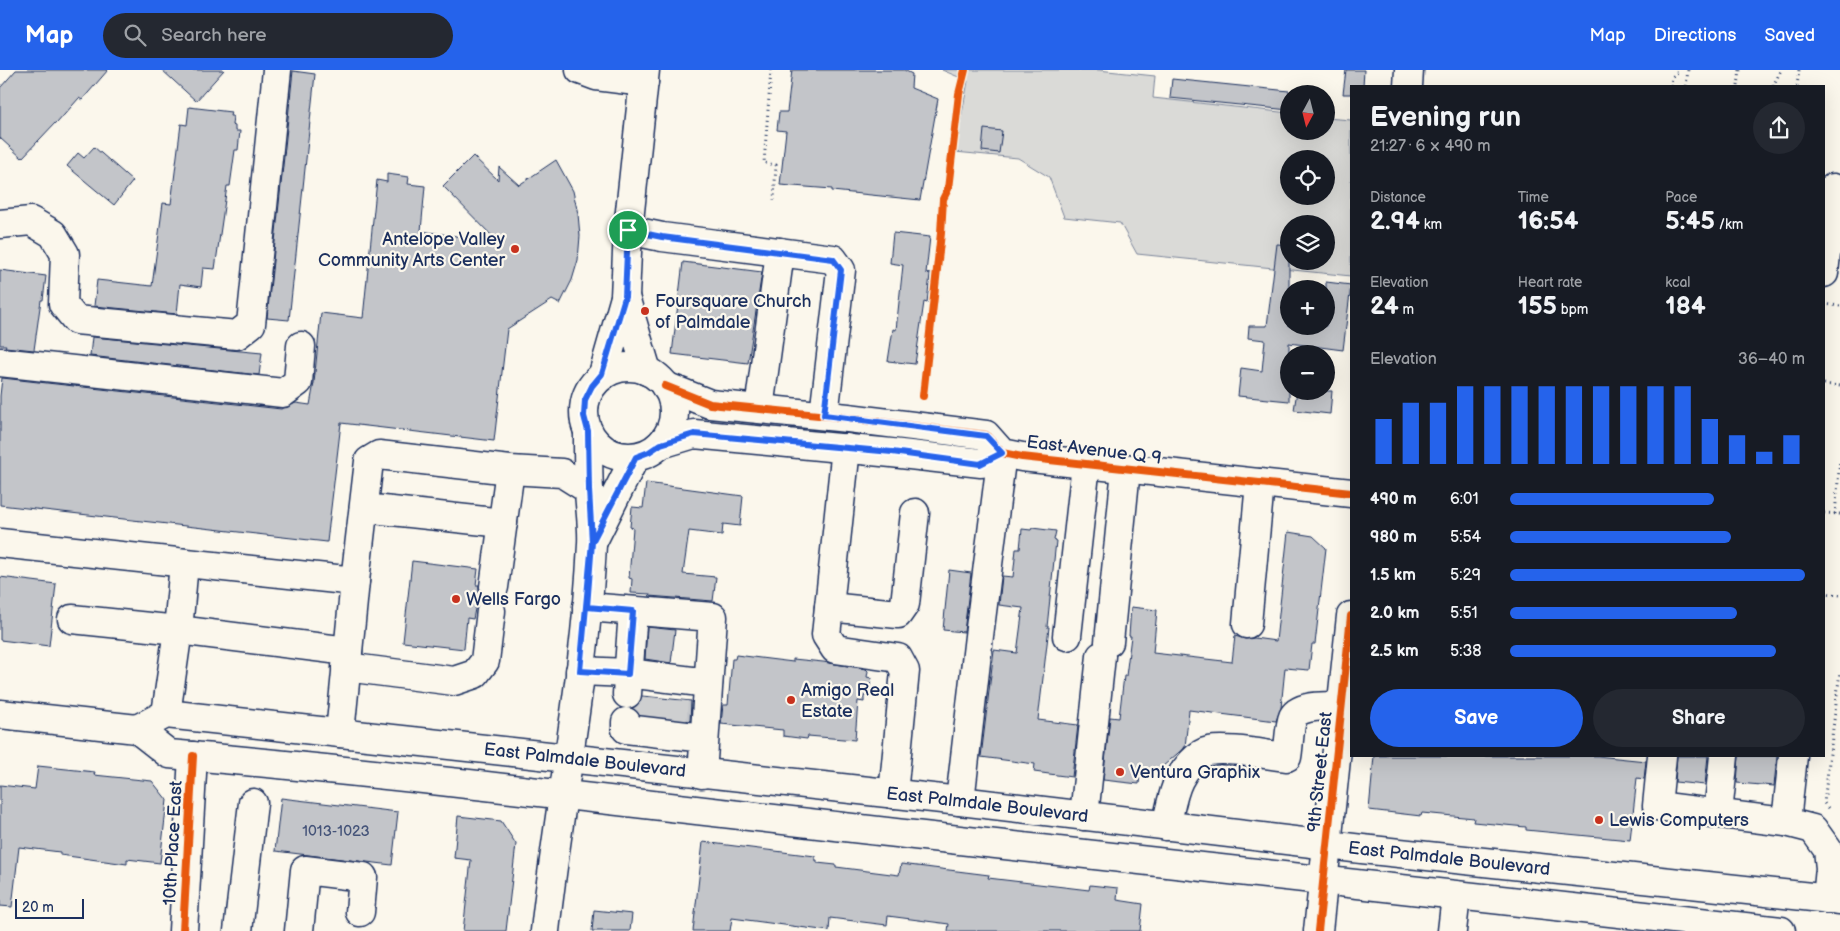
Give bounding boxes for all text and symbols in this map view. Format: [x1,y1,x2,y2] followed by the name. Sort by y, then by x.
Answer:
[103,13,453,58] search box
[25,21,73,50] text: Map
[121,21,149,49] icon: search
[161,24,267,47] text: Search here
[1590,25,1626,46] text: Map
[1654,25,1736,46] text: Directions
[1764,25,1815,46] text: Saved
[1280,85,1335,140] north arrow
[1280,85,1335,400] map controls
[1370,101,1521,134] text: Evening run
[1753,102,1805,154] button: share
[1370,137,1490,156] text: 21:27 · 6 × 490 m
[1280,150,1335,205] button: locate
[1370,189,1426,206] text: Distance
[1518,189,1549,206] text: Time
[1665,189,1697,206] text: Pace
[1370,206,1420,237] text: 2.94
[1518,206,1578,237] text: 16:54
[1665,206,1715,237] text: 5:45
[607,209,649,251] pin
[1280,215,1335,270] button: layers
[614,216,642,244] icon: arrive
[1420,216,1442,233] text: km
[1715,216,1743,233] text: /km
[318,229,506,271] place label: Antelope Valley Community Arts Center
[509,243,521,255] marker: Antelope Valley Community Arts Center
[1370,274,1428,291] text: Elevation
[1518,274,1582,291] text: Heart rate
[1665,274,1690,291] text: kcal
[1280,280,1335,335] button: +
[655,291,811,333] place label: Foursquare Church of Palmdale
[1370,291,1399,322] text: 24
[1518,291,1557,322] text: 155
[1665,291,1706,322] text: 184
[1399,301,1414,318] text: m
[1557,301,1588,318] text: bpm
[639,305,651,317] marker: Foursquare Church of Palmdale
[1280,345,1335,400] button: −
[1370,350,1437,369] text: Elevation
[1738,350,1805,369] text: 36–40 m
[1025,431,1163,469] street label: East Avenue Q 9
[1370,490,1417,509] text: 490 m
[1450,490,1479,509] text: 6:01
[1370,528,1417,547] text: 980 m
[1450,528,1481,547] text: 5:54
[1370,566,1416,585] text: 1.5 km
[1450,566,1481,585] text: 5:29
[466,589,561,610] place label: Wells Fargo
[450,593,462,605] marker: Wells Fargo
[1370,604,1419,623] text: 2.0 km
[1450,604,1478,623] text: 5:51
[1370,642,1419,661] text: 2.5 km
[1450,642,1482,661] text: 5:38
[801,680,894,722] place label: Amigo Real Estate
[1370,689,1583,747] button: Save
[1593,689,1805,747] button: Share
[785,694,797,706] marker: Amigo Real Estate
[1303,710,1337,833] street label: 9th Street East
[483,738,687,781] street label: East Palmdale Boulevard
[1130,762,1261,783] place label: Ventura Graphix
[1114,766,1126,778] marker: Ventura Graphix
[159,780,187,906] street label: 10th Place East
[885,783,1090,827] street label: East Palmdale Boulevard
[1609,810,1749,831] place label: Lewis Computers
[1593,814,1605,826] marker: Lewis Computers
[302,822,370,841] house number: 1013-1023
[1347,837,1551,880] street label: East Palmdale Boulevard
[15,896,84,919] scale bar
[22,899,54,916] text: 20 m

